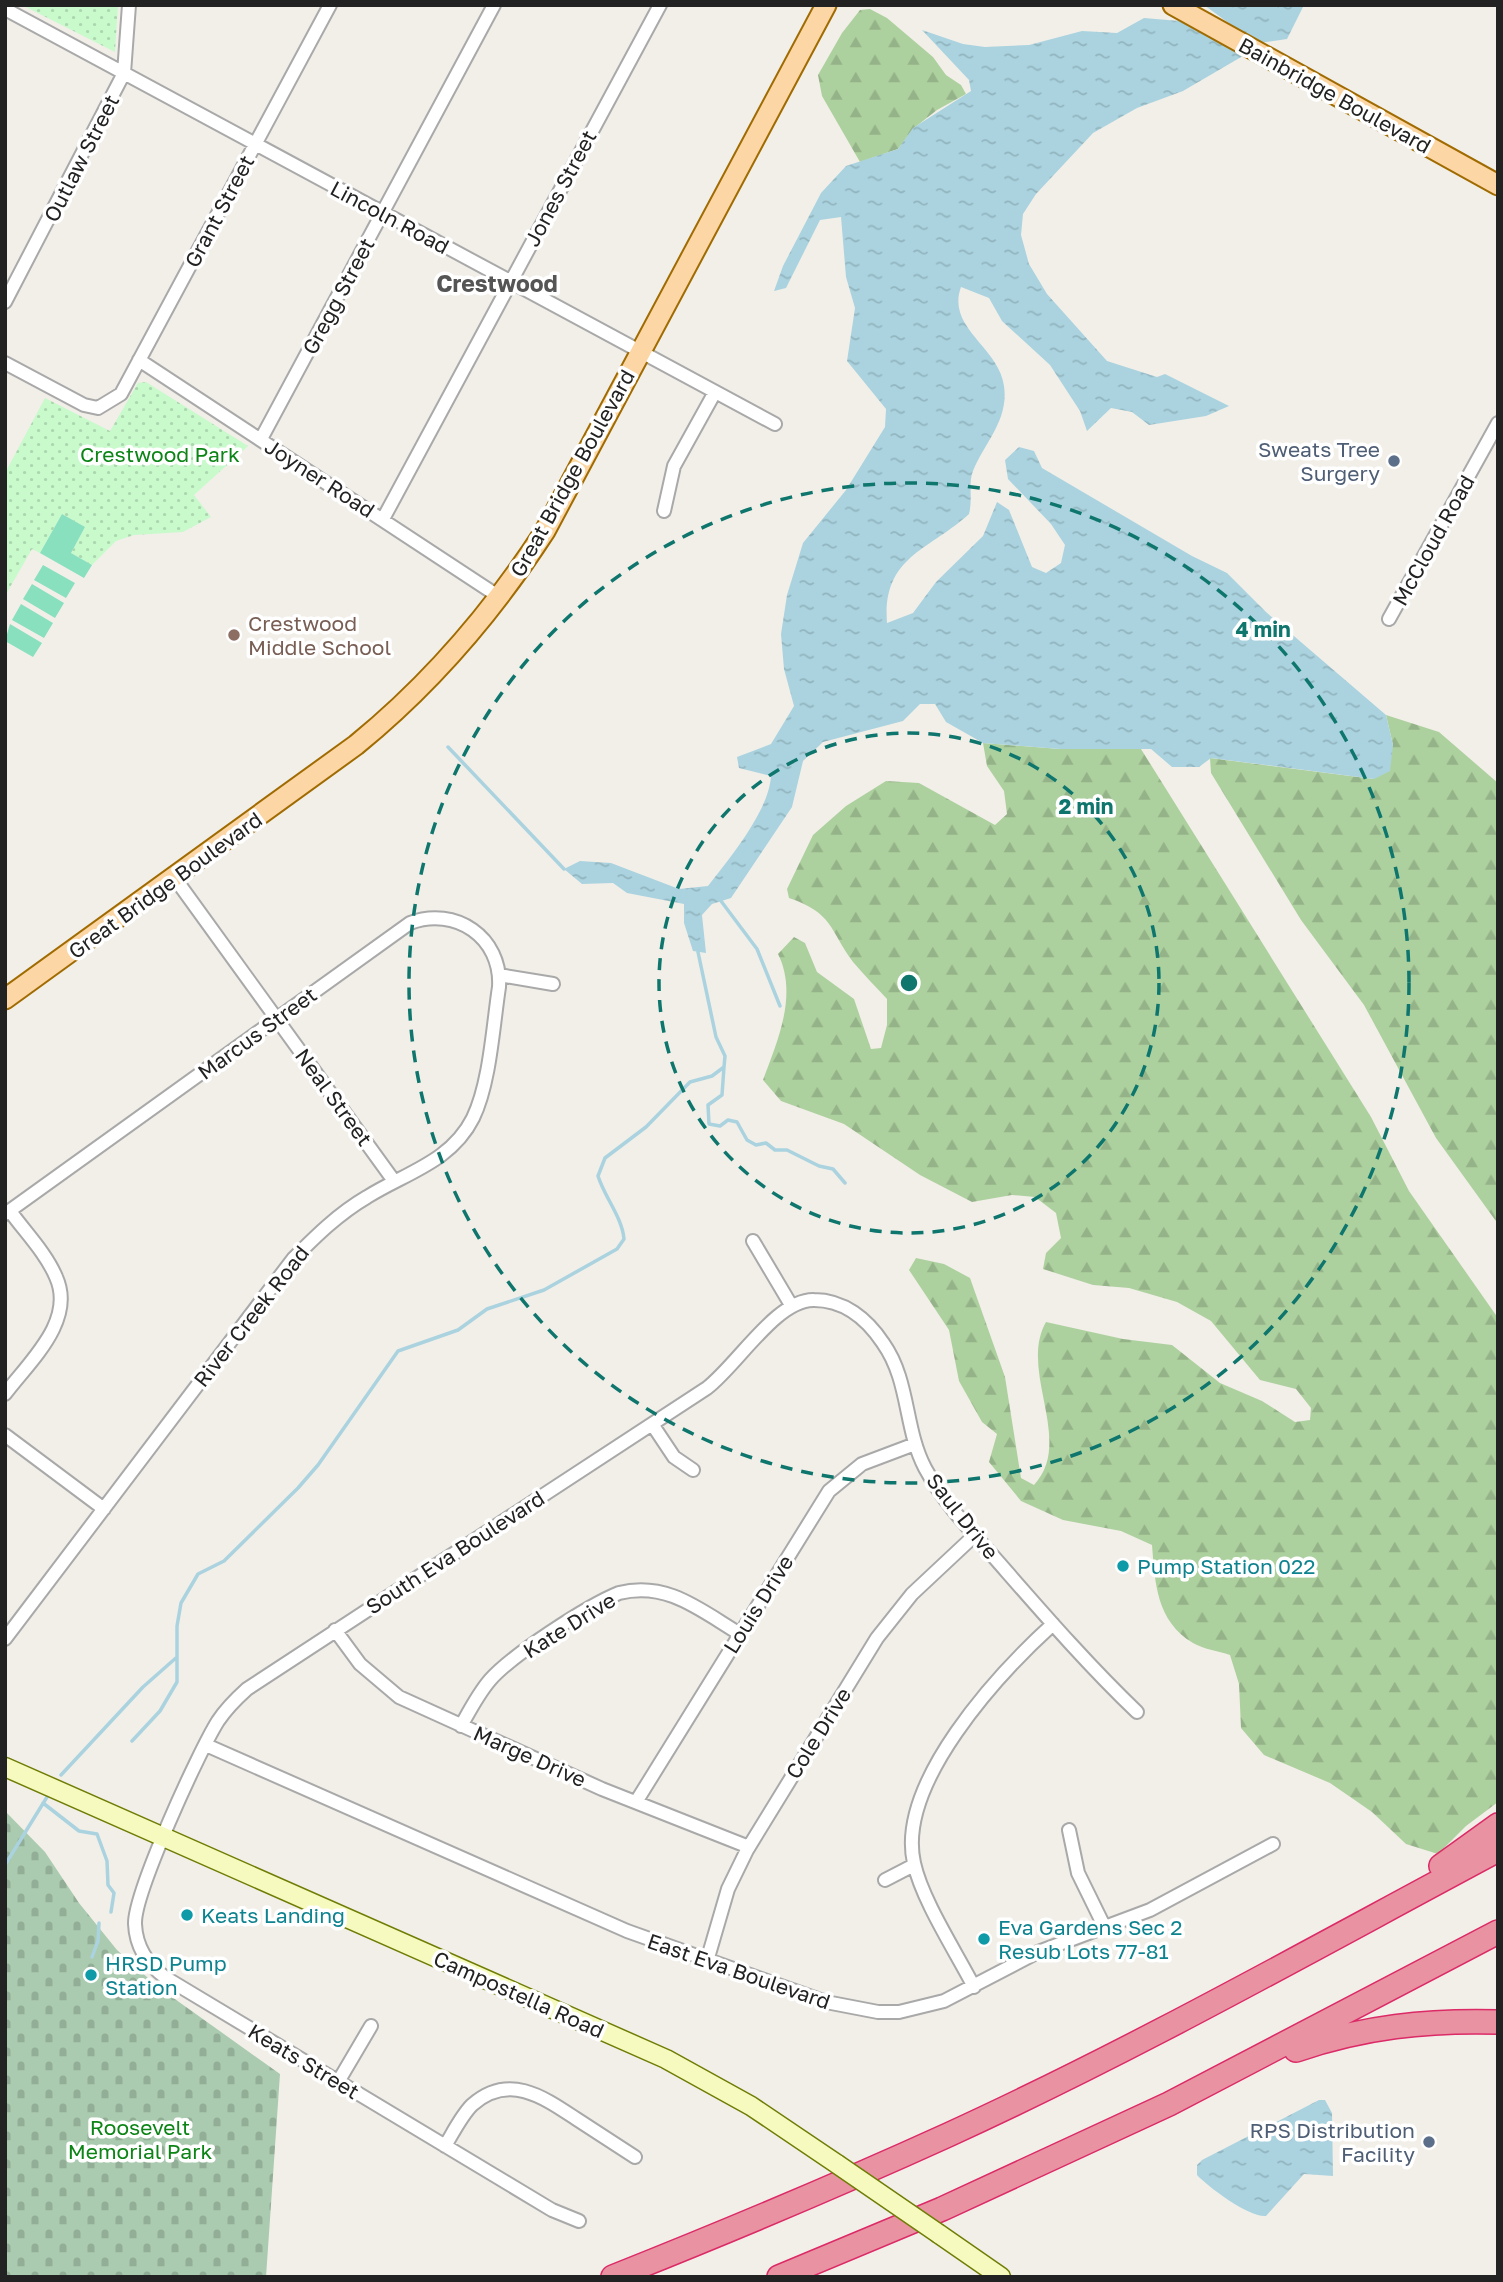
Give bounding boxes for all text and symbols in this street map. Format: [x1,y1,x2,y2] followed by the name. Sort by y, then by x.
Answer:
[1234,31,1436,159] street label: Bainbridge Boulevard
[38,90,124,226] street label: Outlaw Street
[519,125,601,251] street label: Jones Street
[179,151,259,271] street label: Grant Street
[326,175,454,259] street label: Lincoln Road
[296,233,380,359] street label: Gregg Street
[436,269,558,297] district label: Crestwood
[504,365,640,581] street label: Great Bridge Boulevard
[260,433,380,523] street label: Joyner Road
[1258,436,1380,486] place label: Sweats Tree Surgery
[80,441,240,467] park label: Crestwood Park
[1386,453,1402,469] marker: Sweats Tree Surgery
[1386,470,1480,610] street label: McCloud Road
[248,610,391,660] place label: Crestwood Middle School
[1235,616,1291,642] text: 4 min
[226,627,242,643] marker: Crestwood Middle School
[1059,793,1113,819] text: 2 min
[63,806,267,964] street label: Great Bridge Boulevard
[897,971,921,995] centre of rings
[192,981,322,1085] street label: Marcus Street
[290,1043,378,1151] street label: Neal Street
[188,1240,314,1392] street label: River Creek Road
[921,1468,1005,1564] street label: Saul Drive
[361,1485,549,1619] street label: South Eva Boulevard
[718,1550,798,1658] street label: Louis Drive
[1137,1553,1315,1579] place label: Pump Station 022
[1115,1558,1131,1574] marker: Pump Station 022
[518,1586,620,1664] street label: Kate Drive
[780,1682,856,1784] street label: Cole Drive
[470,1720,590,1792] street label: Marge Drive
[201,1902,345,1928] place label: Keats Landing
[179,1907,195,1923] marker: Keats Landing
[998,1914,1182,1964] place label: Eva Gardens Sec 2 Resub Lots 77-81
[644,1928,834,2014] street label: East Eva Boulevard
[976,1931,992,1947] marker: Eva Gardens Sec 2 Resub Lots 77-81
[430,1945,608,2043] street label: Campostella Road
[105,1950,227,2000] place label: HRSD Pump Station
[83,1967,99,1983] marker: HRSD Pump Station
[244,2018,364,2104] street label: Keats Street
[68,2114,212,2164] park label: Roosevelt Memorial Park
[1249,2117,1415,2167] place label: RPS Distribution Facility
[1421,2134,1437,2150] marker: RPS Distribution Facility

